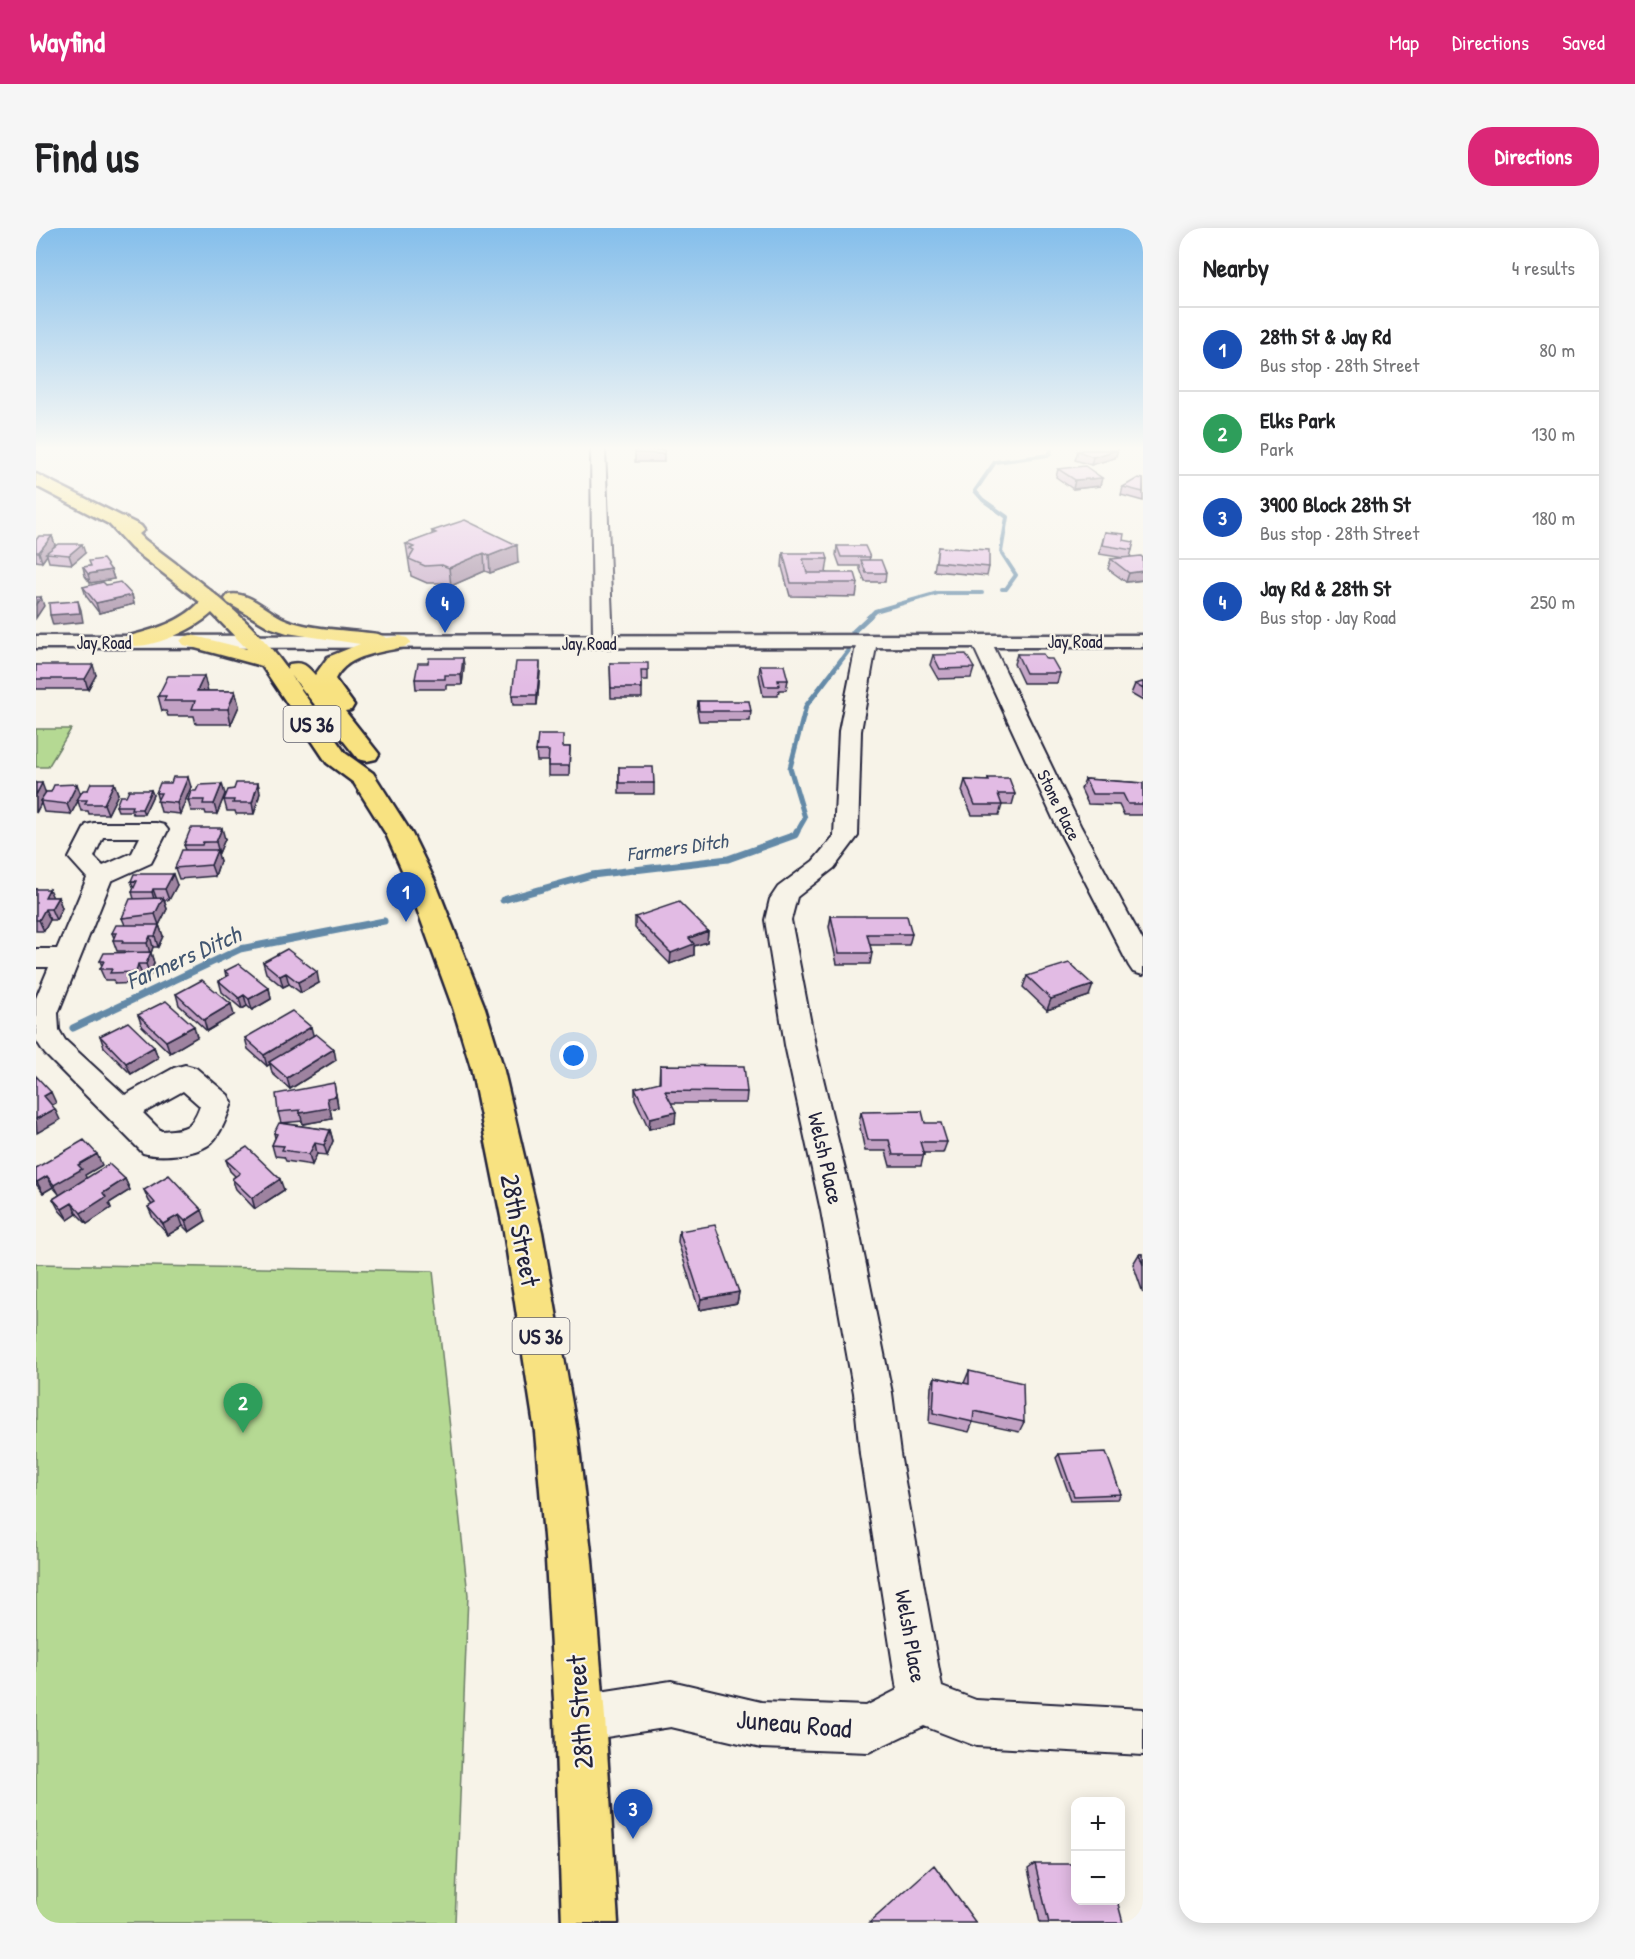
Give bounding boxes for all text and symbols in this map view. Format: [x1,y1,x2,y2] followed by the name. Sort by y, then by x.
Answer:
[30,23,105,61] text: Wayfind
[1389,28,1419,57] text: Map
[1452,28,1529,57] text: Directions
[1562,28,1605,57] text: Saved
[1468,127,1599,186] button: Directions
[36,128,139,185] text: Find us
[1203,250,1269,285] text: Nearby
[1512,254,1575,281] text: 4 results
[1260,321,1391,351] text: 28th St & Jay Rd
[1219,336,1226,363] text: 1
[1539,336,1575,363] text: 80 m
[1260,351,1419,378] text: Bus stop · 28th Street
[1260,405,1335,435] text: Elks Park
[1218,420,1227,447] text: 2
[1532,420,1575,447] text: 130 m
[1260,435,1293,462] text: Park
[1260,489,1411,519] text: 3900 Block 28th St
[1218,504,1227,531] text: 3
[1532,504,1575,531] text: 180 m
[1260,519,1419,546] text: Bus stop · 28th Street
[1260,573,1391,603] text: Jay Rd & 28th St
[426,584,464,633] pin: 4
[1219,588,1226,615] text: 4
[1530,588,1575,615] text: 250 m
[1260,603,1396,630] text: Bus stop · Jay Road
[1048,629,1102,654] street label: Jay Road
[77,630,131,655] street label: Jay Road
[562,631,616,656] street label: Jay Road
[284,706,340,742] road number: US 36
[1031,765,1087,845] street label: Stone Place
[625,826,731,867] water label: Farmers Ditch
[386,872,425,922] pin: 1
[121,917,247,996] water label: Farmers Ditch
[559,1041,588,1070] your location
[801,1109,851,1207] street label: Welsh Place
[492,1171,550,1290] street label: 28th Street
[512,1318,570,1354] road number: US 36
[224,1384,262,1433] pin: 2
[888,1587,934,1685] street label: Welsh Place
[557,1653,601,1770] street label: 28th Street
[735,1700,853,1746] street label: Juneau Road
[614,1790,652,1839] pin: 3
[1071,1797,1125,1905] map controls
[1071,1797,1125,1851] button: +
[1071,1851,1125,1905] button: −

